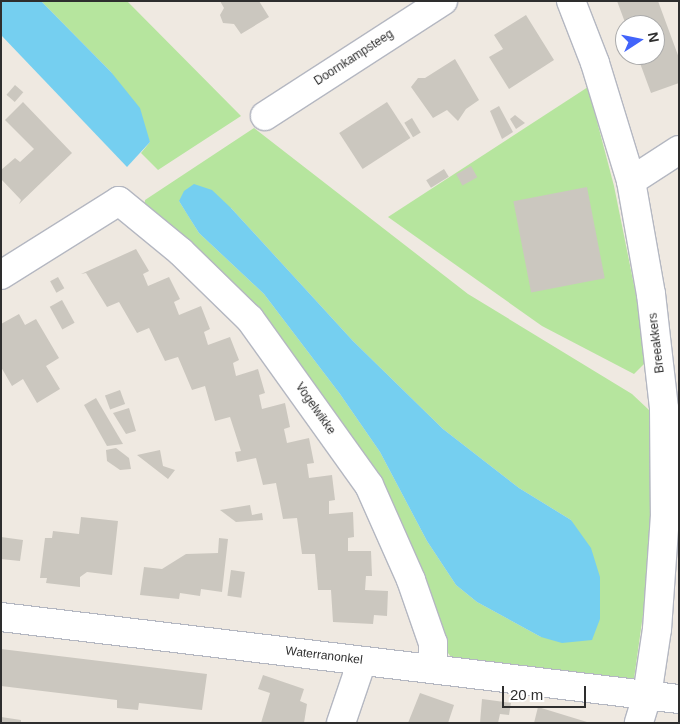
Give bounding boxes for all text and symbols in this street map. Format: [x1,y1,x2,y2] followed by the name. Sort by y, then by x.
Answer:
[615,15,665,65] north arrow
[312,27,396,89] street label: Doornkampsteeg
[645,31,663,44] text: N
[646,312,668,374] street label: Breeakkers
[292,380,338,438] street label: Vogelwikke
[285,644,363,668] street label: Waterranonkel
[505,676,589,708] scale bar
[510,686,543,703] text: 20 m

